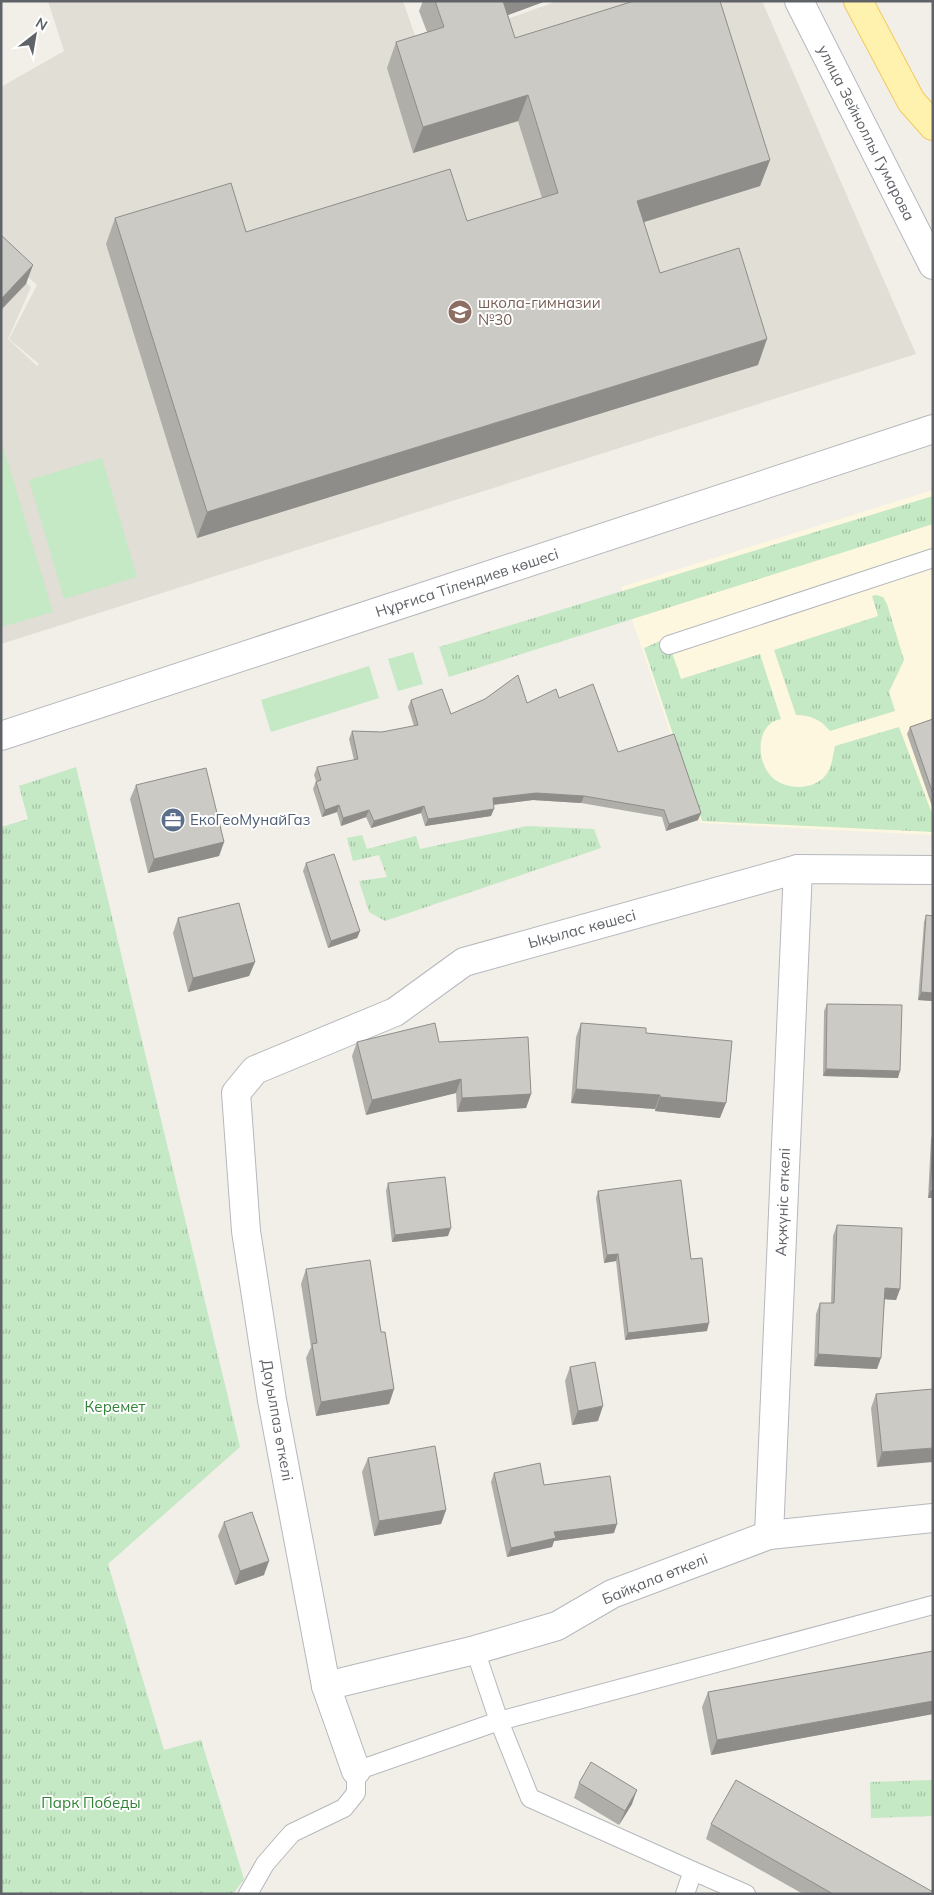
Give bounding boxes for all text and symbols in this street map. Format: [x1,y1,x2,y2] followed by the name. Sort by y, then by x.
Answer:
[10,10,60,60] north arrow
[33,13,51,34] text: N
[814,42,919,224] street label: улица Зейноллы Гумарова
[478,293,601,329] place label: школа-гимназии №30
[447,299,473,325] school or university icon: школа-гимназии №30
[373,544,561,621] street label: Нұрғиса Тілендиев көшесі
[160,807,186,833] office icon: ЕкоГеоМунайГаз
[190,810,310,829] place label: ЕкоГеоМунайГаз
[526,905,638,952] street label: Ықылас көшесі
[771,1147,794,1257] street label: Ақжүніс өткелі
[257,1358,298,1482] street label: Дауылпаз өткелі
[85,1397,146,1416] park label: Керемет
[599,1549,710,1608] street label: Байқала өткелі
[41,1793,141,1812] park label: Парк Победы

